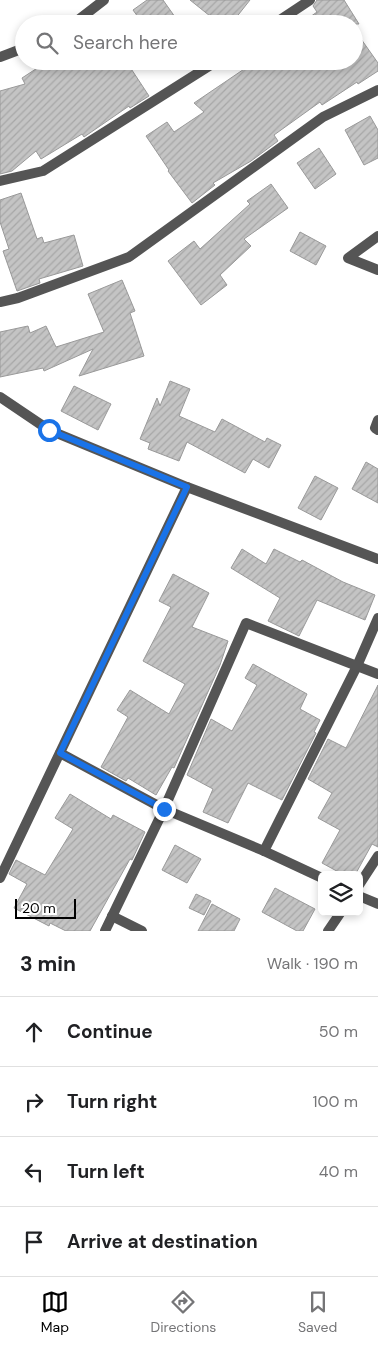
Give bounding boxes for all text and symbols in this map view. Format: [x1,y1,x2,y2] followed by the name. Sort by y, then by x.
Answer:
[15,15,363,70] search box
[33,29,61,57] icon: search
[73,30,178,55] text: Search here
[38,419,61,442] route start
[153,798,176,821] route end
[318,871,363,916] map controls
[318,871,363,916] button: layers
[15,896,76,919] scale bar
[22,899,56,917] text: 20 m
[20,950,76,978] text: 3 min
[267,953,358,974] text: Walk · 190 m
[20,1018,48,1046] icon: ahead
[67,1019,153,1044] text: Continue
[319,1021,358,1042] text: 50 m
[20,1088,48,1116] icon: right
[67,1089,157,1114] text: Turn right
[313,1091,358,1112] text: 100 m
[20,1158,48,1186] icon: left
[67,1159,145,1184] text: Turn left
[319,1161,358,1182] text: 40 m
[20,1228,48,1256] icon: arrive
[67,1229,258,1254] text: Arrive at destination
[41,1288,69,1336] tab: Map
[151,1288,216,1336] tab: Directions
[298,1288,337,1336] tab: Saved

